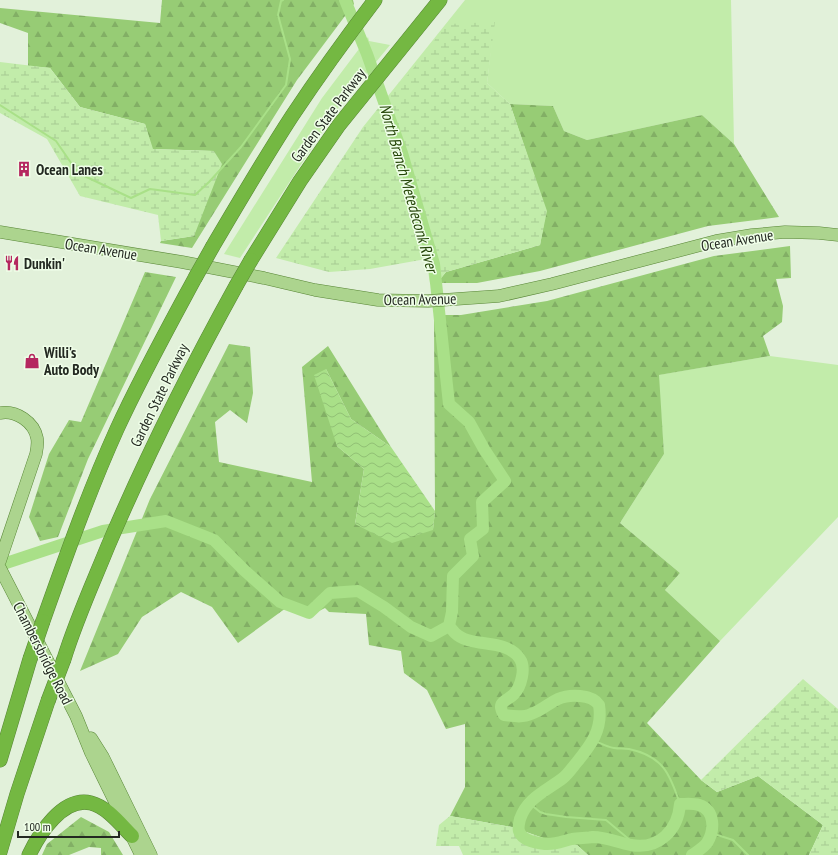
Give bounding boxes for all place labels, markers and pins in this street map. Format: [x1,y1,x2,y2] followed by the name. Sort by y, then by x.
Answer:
[15,160,33,178] building icon: Ocean Lanes
[36,160,103,179] place label: Ocean Lanes
[3,254,21,272] restaurant icon: Dunkin'
[24,254,65,273] place label: Dunkin'
[43,343,100,379] place label: Willi's Auto Body
[23,352,41,370] shop icon: Willi's Auto Body

